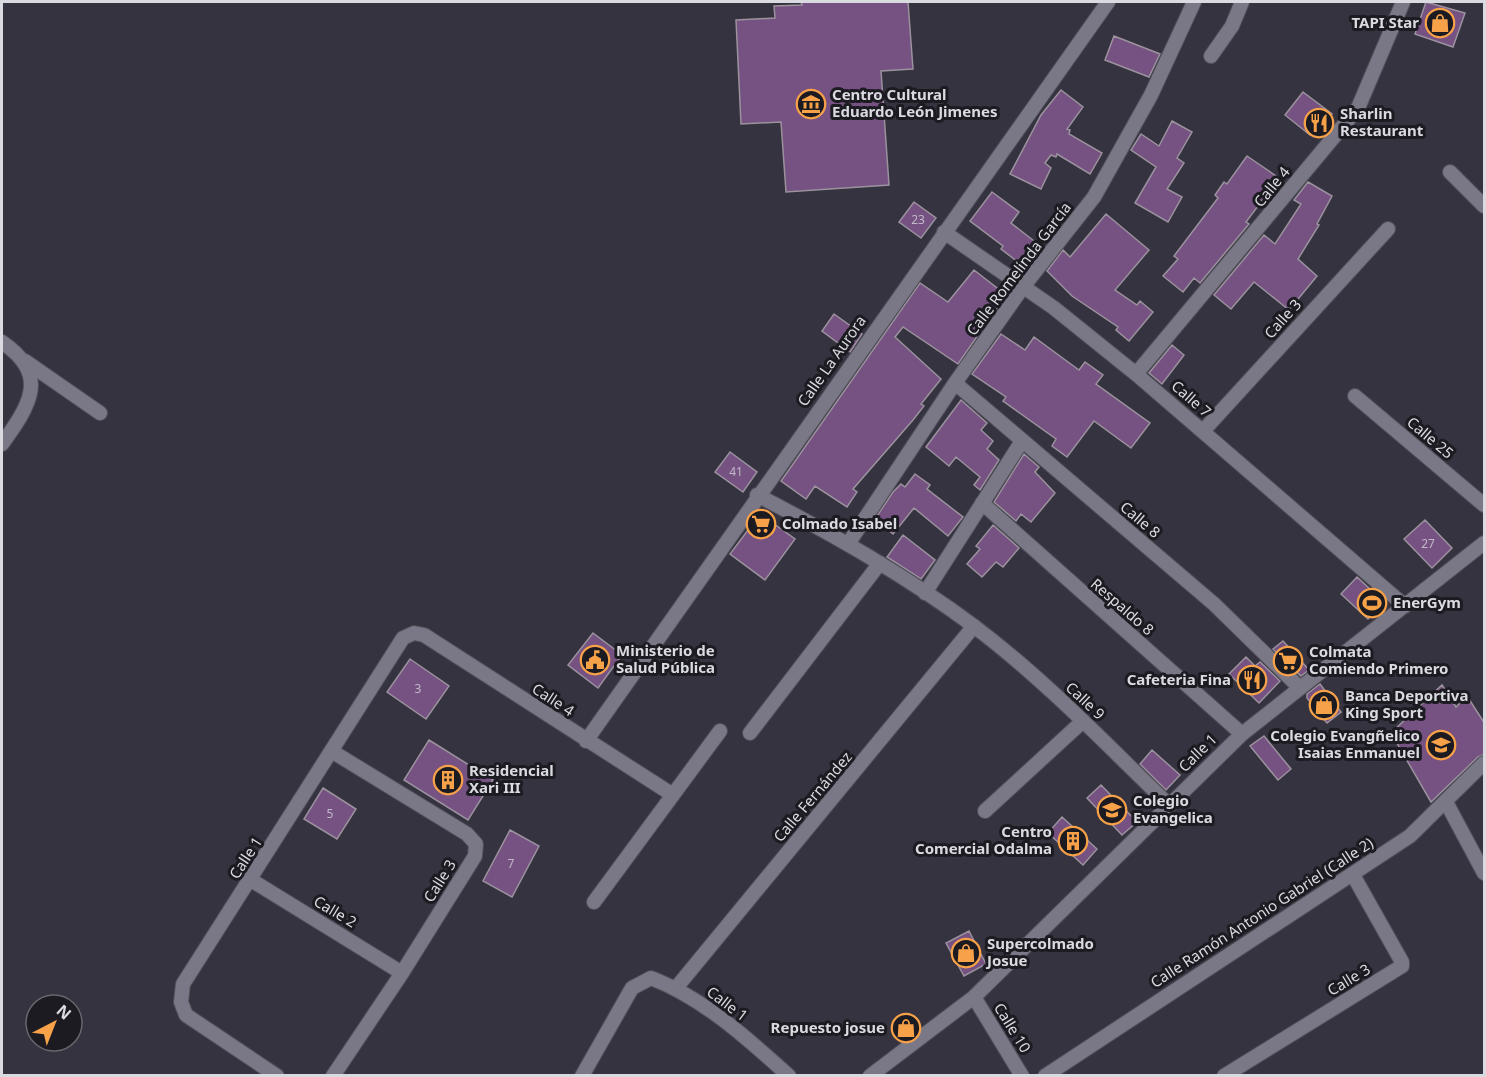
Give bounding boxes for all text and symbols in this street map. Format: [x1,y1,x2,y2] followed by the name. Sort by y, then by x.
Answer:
[1424,7,1456,39] shop icon: TAPI Star
[1351,12,1419,32] place label: TAPI Star
[832,84,997,121] place label: Centro Cultural Eduardo León Jimenes
[795,88,827,120] museum icon: Centro Cultural Eduardo León Jimenes
[1340,103,1424,140] place label: Sharlin Restaurant
[1303,107,1335,139] restaurant icon: Sharlin Restaurant
[1249,162,1294,211] street label: Calle 4
[961,198,1075,339] street label: Calle Romelinda García
[911,211,925,228] house number: 23
[1259,294,1305,342] street label: Calle 3
[793,311,870,410] street label: Calle La Aurora
[1168,375,1216,421] street label: Calle 7
[1403,412,1458,463] street label: Calle 25
[729,463,743,480] house number: 41
[1116,497,1165,542] street label: Calle 8
[745,508,777,540] supermarket icon: Colmado Isabel
[782,513,897,533] place label: Colmado Isabel
[1421,535,1435,552] house number: 27
[1087,573,1158,639] street label: Respaldo 8
[1356,587,1388,619] sports icon: EnerGym
[1393,592,1461,612] place label: EnerGym
[616,640,715,677] place label: Ministerio de Salud Pública
[1309,641,1448,678] place label: Colmata Comiendo Primero
[579,644,611,676] public building icon: Ministerio de Salud Pública
[1272,645,1304,677] supermarket icon: Colmata Comiendo Primero
[1236,664,1268,696] restaurant icon: Cafeteria Fina
[1127,669,1231,689] place label: Cafeteria Fina
[1062,677,1110,723] street label: Calle 9
[529,678,579,720] street label: Calle 4
[415,680,422,697] house number: 3
[1345,685,1468,722] place label: Banca Deportiva King Sport
[1308,689,1340,721] shop icon: Banca Deportiva King Sport
[1270,725,1420,762] place label: Colegio Evangñelico Isaias Enmanuel
[1174,729,1221,776] street label: Calle 1
[1425,729,1457,761] school or university icon: Colegio Evangñelico Isaias Enmanuel
[769,747,856,846] street label: Calle Fernández
[469,760,554,797] place label: Residencial Xari III
[432,764,464,796] building icon: Residencial Xari III
[1133,790,1213,827] place label: Colegio Evangelica
[1096,794,1128,826] school or university icon: Colegio Evangelica
[327,805,334,822] house number: 5
[915,821,1052,858] place label: Centro Comercial Odalma
[1057,825,1089,857] building icon: Centro Comercial Odalma
[224,832,266,882] street label: Calle 1
[1146,832,1377,992] street label: Calle Ramón Antonio Gabriel (Calle 2)
[418,855,460,906] street label: Calle 3
[508,855,515,872] house number: 7
[310,891,361,932] street label: Calle 2
[985,933,1094,970] place label: Supercolmado Josue
[950,937,982,969] shop icon: Supercolmado Josue
[1323,959,1374,1000] street label: Calle 3
[703,981,752,1025] street label: Calle 1
[24,993,84,1053] north arrow
[52,999,76,1024] text: N
[990,999,1036,1056] street label: Calle 10
[890,1012,922,1044] shop icon: Repuesto josue
[771,1017,885,1037] place label: Repuesto josue

